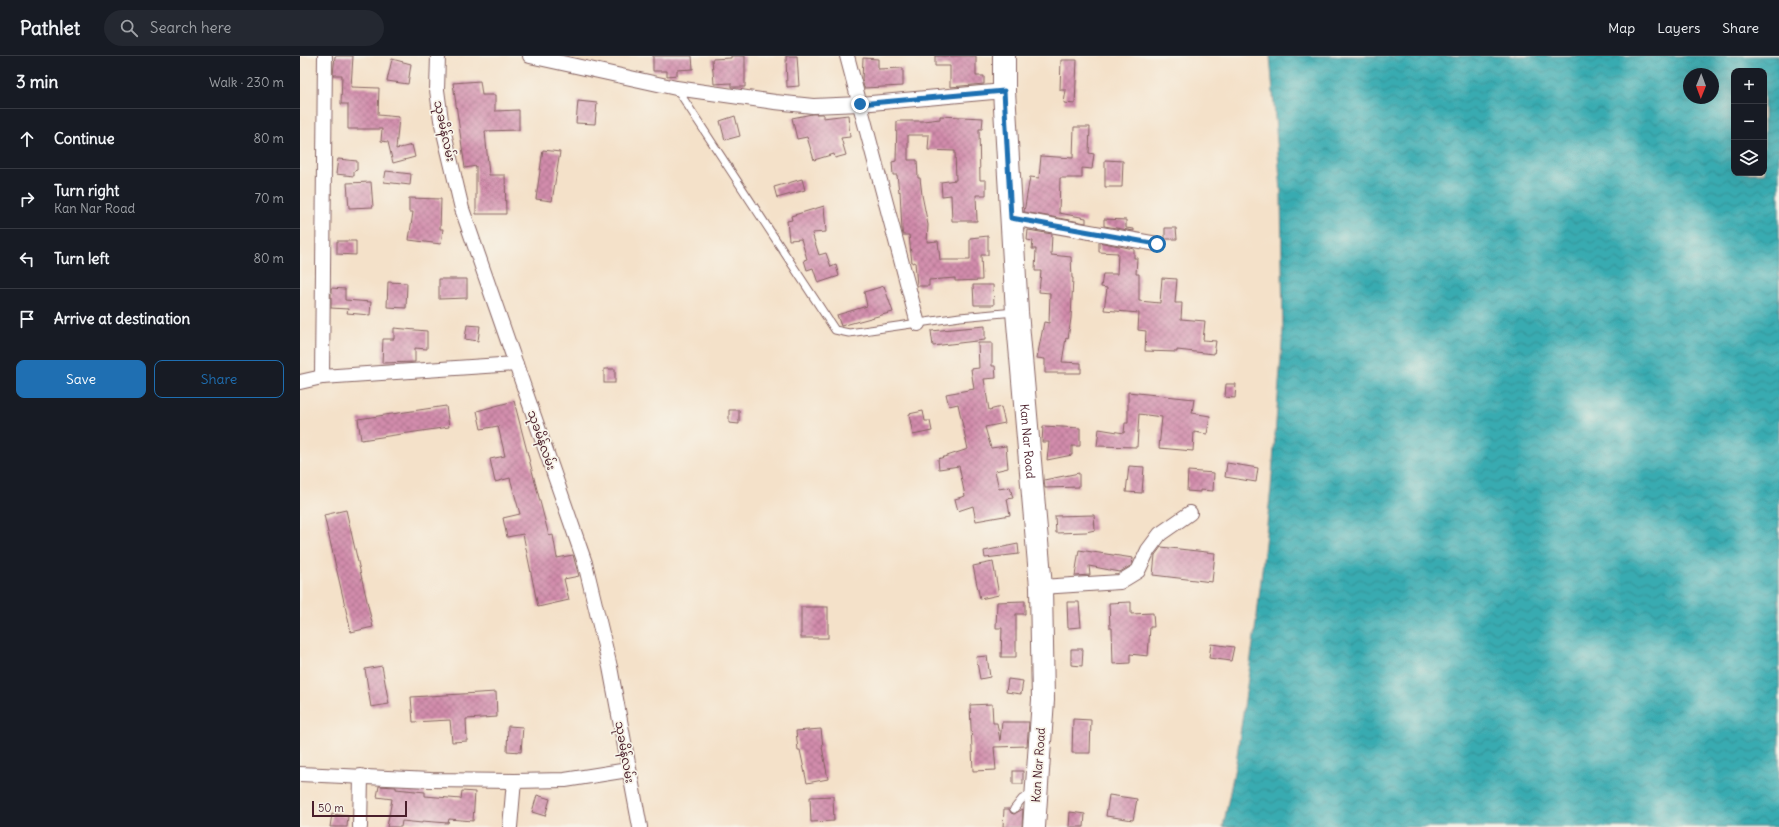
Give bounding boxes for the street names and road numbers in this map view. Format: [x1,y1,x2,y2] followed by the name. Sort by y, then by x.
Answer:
[428,99,460,164] street label: သုခမိန်လမ်း
[1018,403,1039,479] street label: Kan Nar Road
[522,408,560,473] street label: သုခမိန်လမ်း
[609,720,639,785] street label: သုခမိန်လမ်း
[1028,727,1048,803] street label: Kan Nar Road

